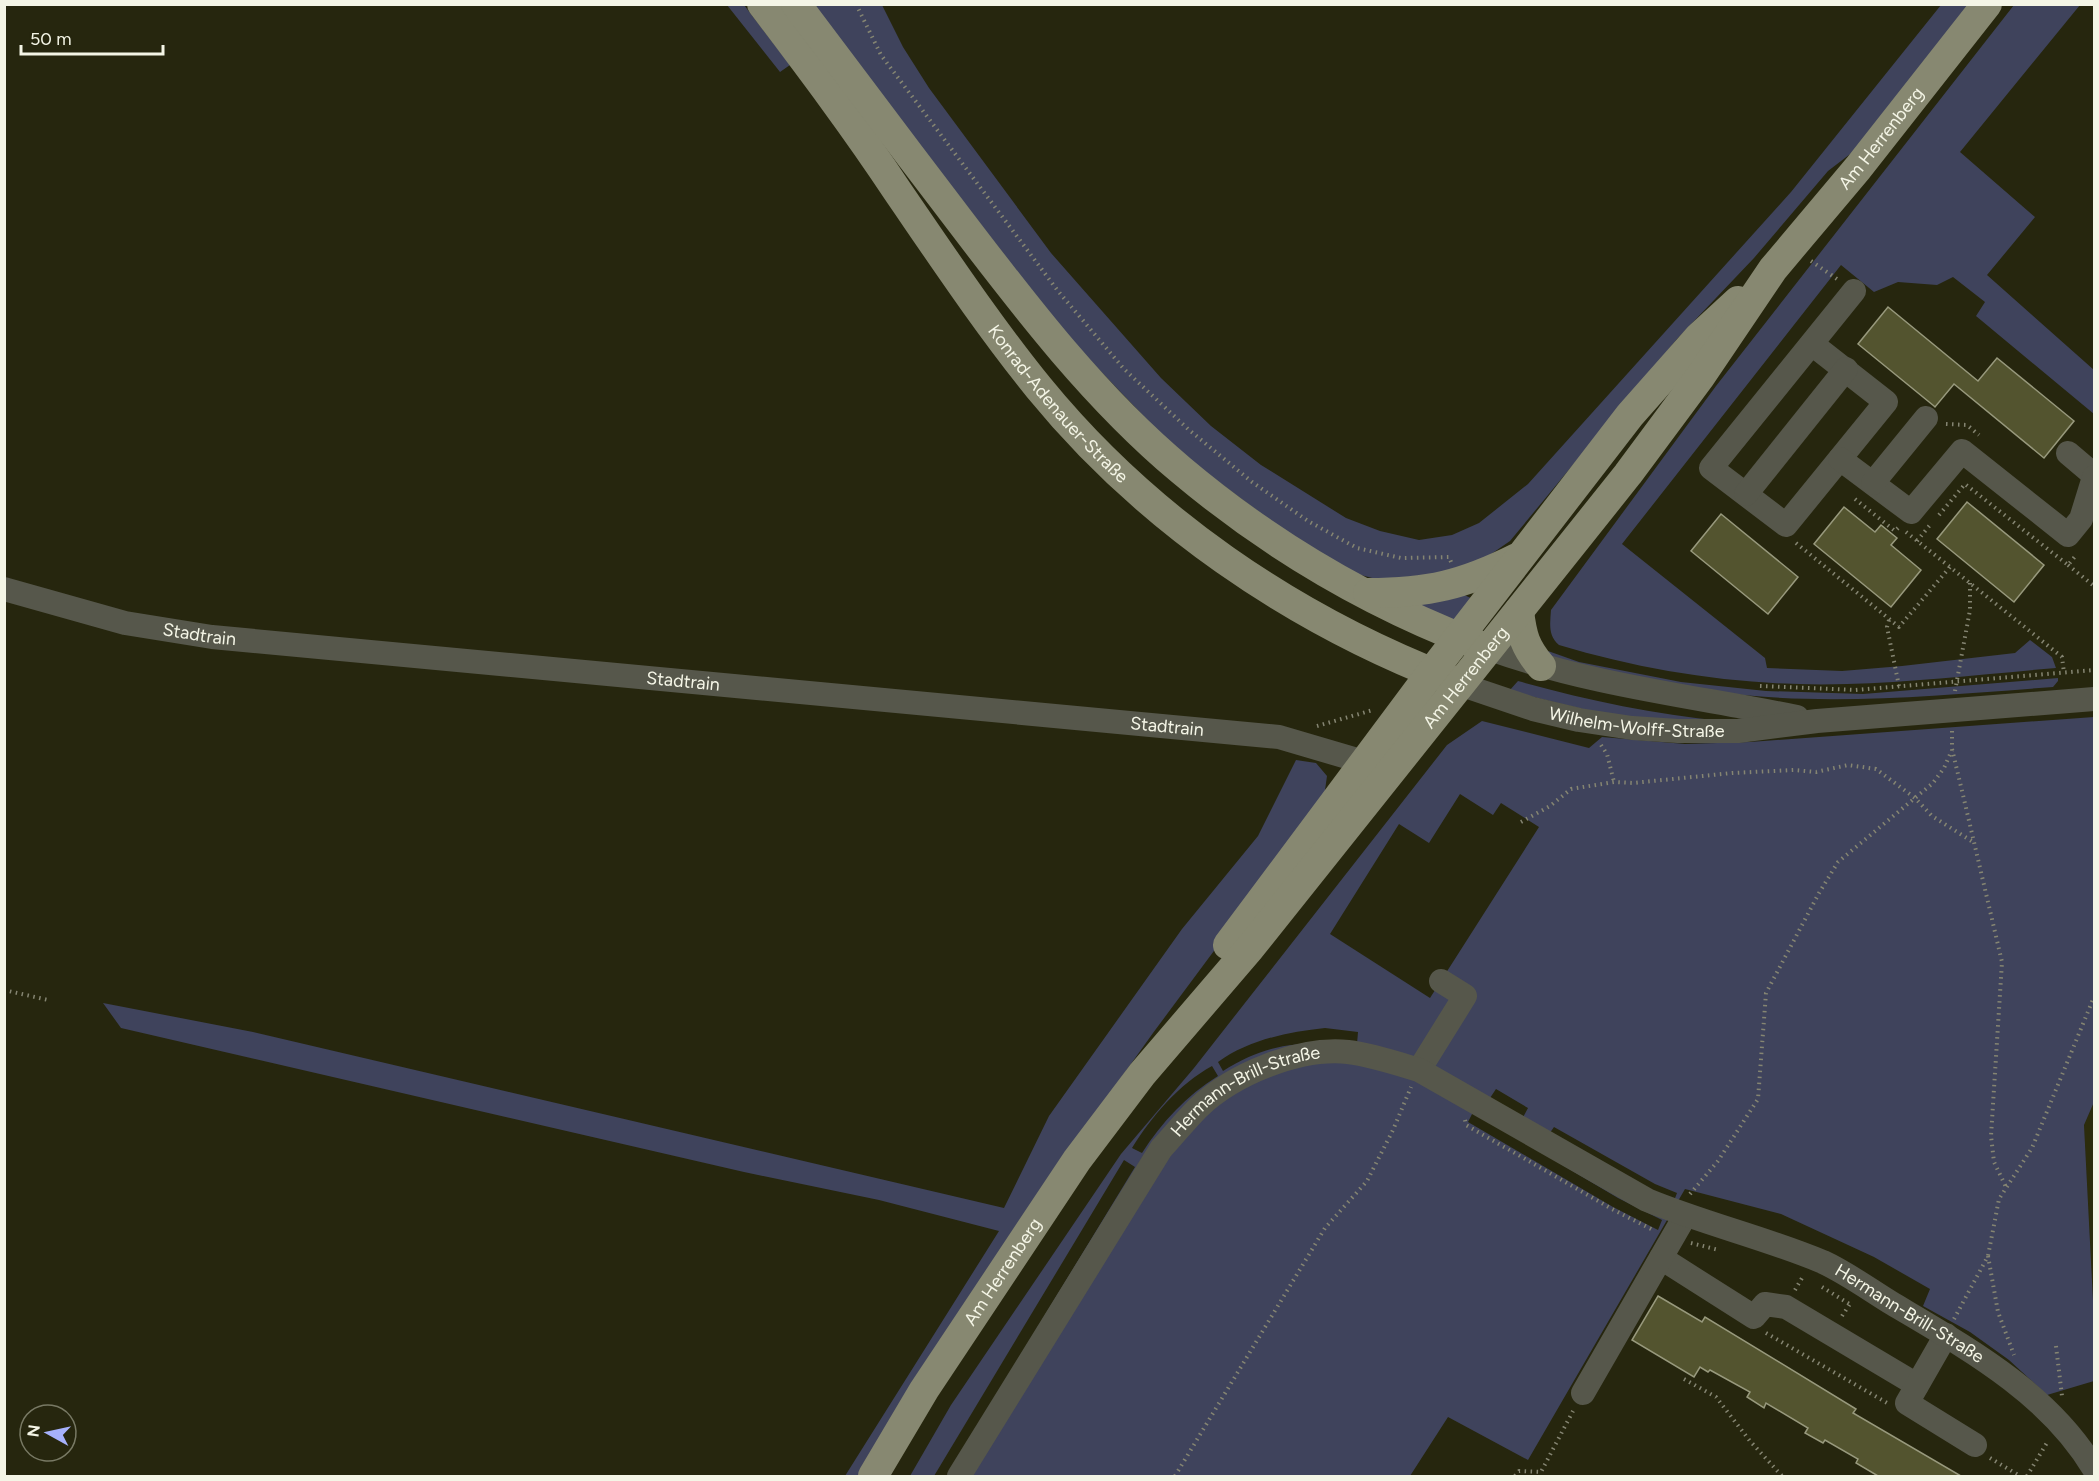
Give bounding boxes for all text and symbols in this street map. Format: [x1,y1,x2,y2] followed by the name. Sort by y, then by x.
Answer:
[21,18,164,56] scale bar
[30,28,72,50] text: 50 m
[1834,83,1928,194] street label: Am Herrenberg
[983,320,1133,488] street label: Konrad-Adenauer-Straße
[161,618,237,650] street label: Stadtrain
[1418,622,1513,733] street label: Am Herrenberg
[645,667,721,696] street label: Stadtrain
[1547,702,1725,742] street label: Wilhelm-Wolff-Straße
[1129,712,1205,741] street label: Stadtrain
[1166,1041,1322,1141] street label: Hermann-Brill-Straße
[959,1214,1046,1330] street label: Am Herrenberg
[1831,1259,1988,1368] street label: Hermann-Brill-Straße
[18,1403,78,1463] north arrow
[23,1424,44,1438] text: N

